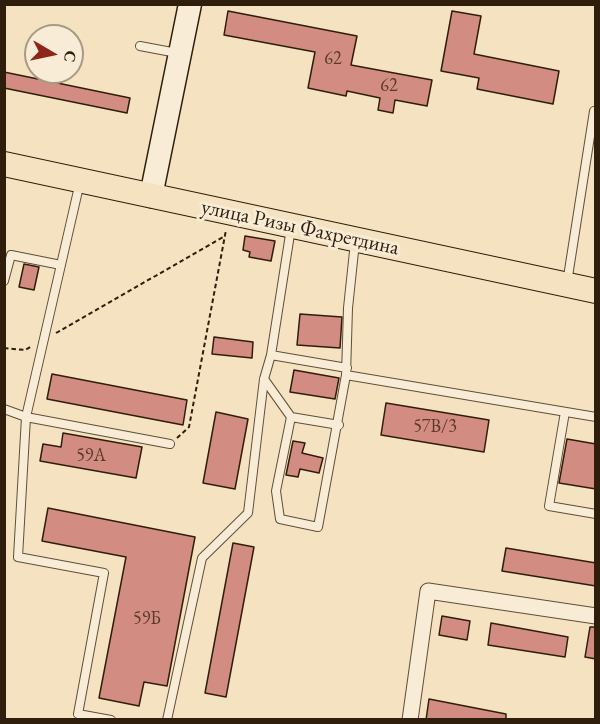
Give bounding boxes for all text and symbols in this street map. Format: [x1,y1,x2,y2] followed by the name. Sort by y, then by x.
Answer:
[24,24,84,84] north arrow
[324,48,342,70] house number: 62
[59,49,82,64] text: С
[380,75,398,97] house number: 62
[199,195,401,261] street label: улица Ризы Фахретдина
[413,416,457,438] house number: 57В/3
[76,445,106,467] house number: 59А
[133,608,161,630] house number: 59Б

